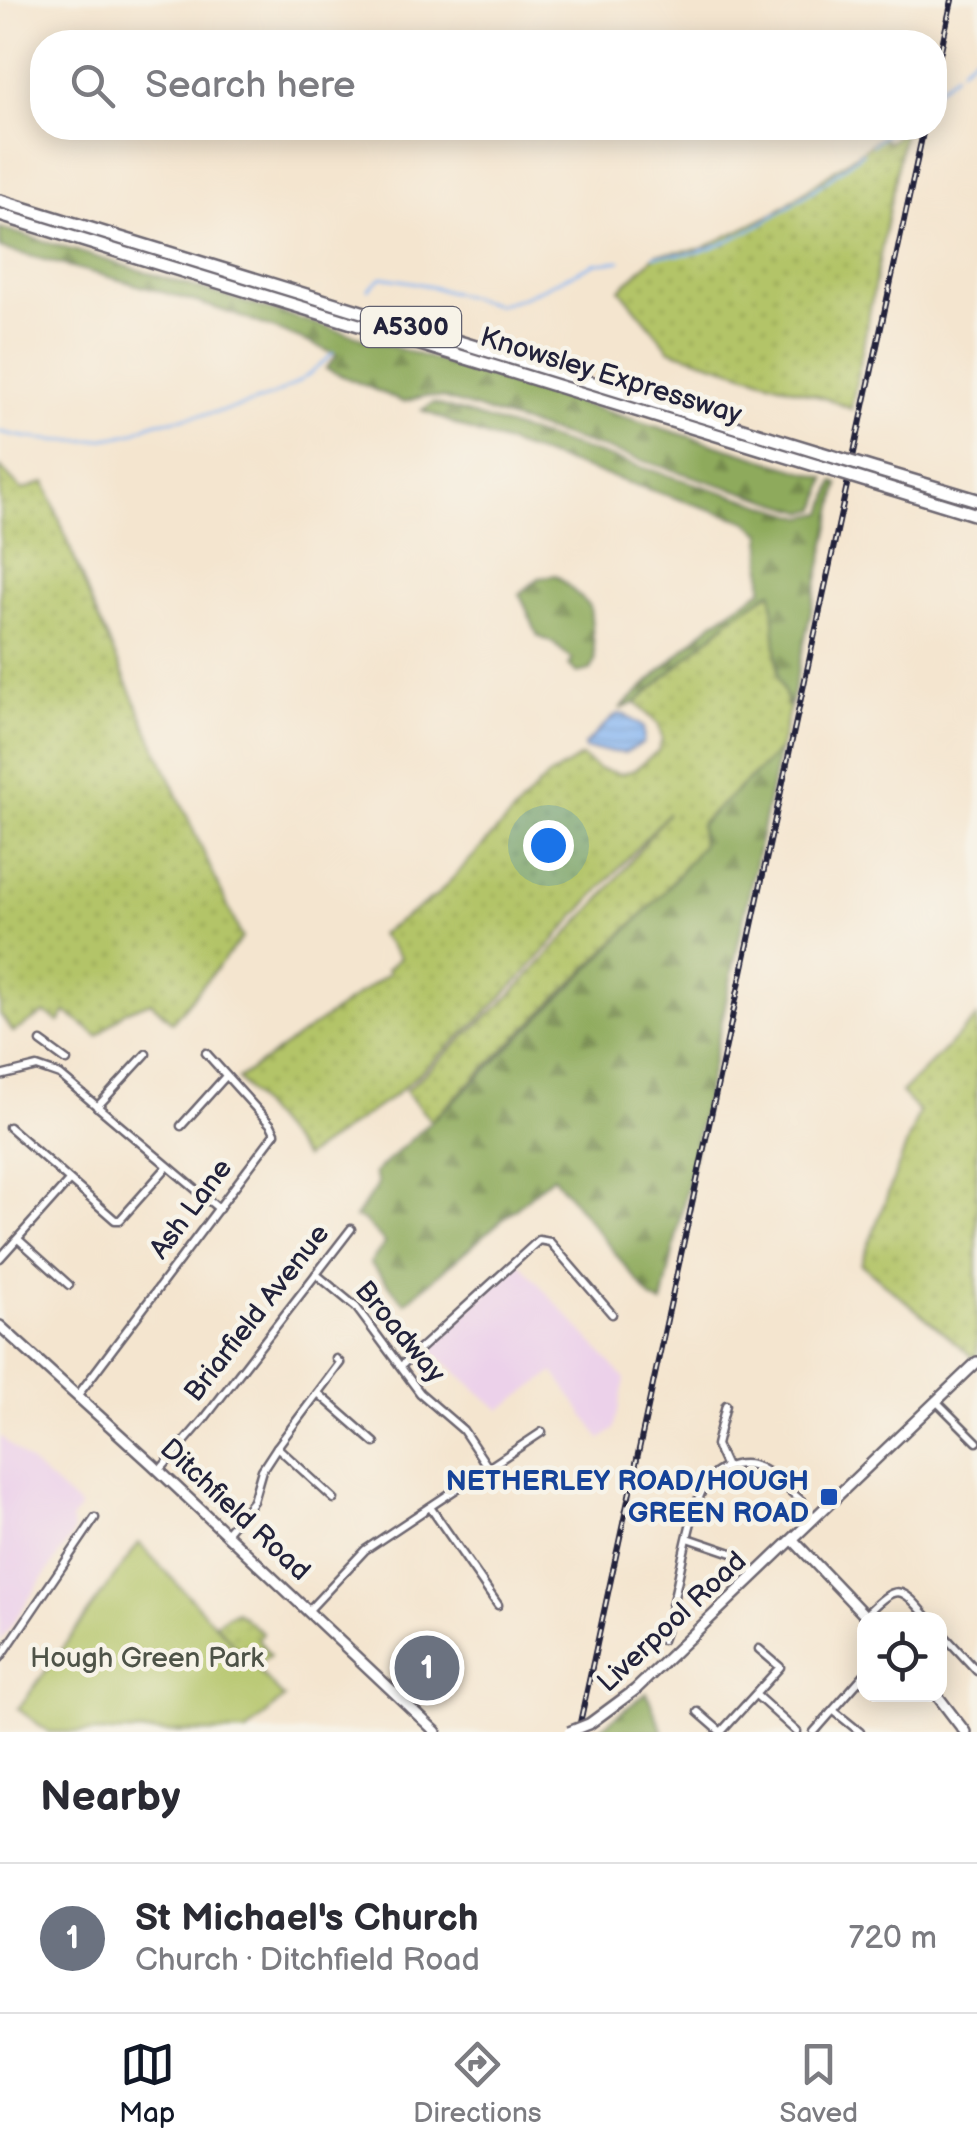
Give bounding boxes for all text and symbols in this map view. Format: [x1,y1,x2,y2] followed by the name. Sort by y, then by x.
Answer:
[30,30,947,140] search box
[65,58,120,113] icon: search
[145,63,356,108] text: Search here
[361,307,461,347] road number: A5300
[476,321,746,432] street label: Knowsley Expressway
[523,820,574,871] your location
[143,1153,239,1265] street label: Ash Lane
[178,1218,336,1408] street label: Briarfield Avenue
[348,1274,452,1390] street label: Broadway
[153,1432,317,1588] street label: Ditchfield Road
[446,1465,809,1530] place label: NETHERLEY ROAD/HOUGH GREEN ROAD
[818,1486,840,1508] marker: NETHERLEY ROAD/HOUGH GREEN ROAD
[591,1545,753,1699] street label: Liverpool Road
[857,1612,947,1702] map controls
[857,1612,947,1702] button: locate
[394,1630,460,1706] pin: 1
[30,1642,264,1675] park label: Hough Green Park
[40,1772,180,1823] text: Nearby
[135,1896,478,1941] text: St Michael's Church
[66,1919,79,1958] text: 1
[848,1919,937,1958] text: 720 m
[135,1941,480,1980] text: Church · Ditchfield Road
[119,2037,175,2130] tab: Map
[413,2037,542,2130] tab: Directions
[780,2037,858,2130] tab: Saved

